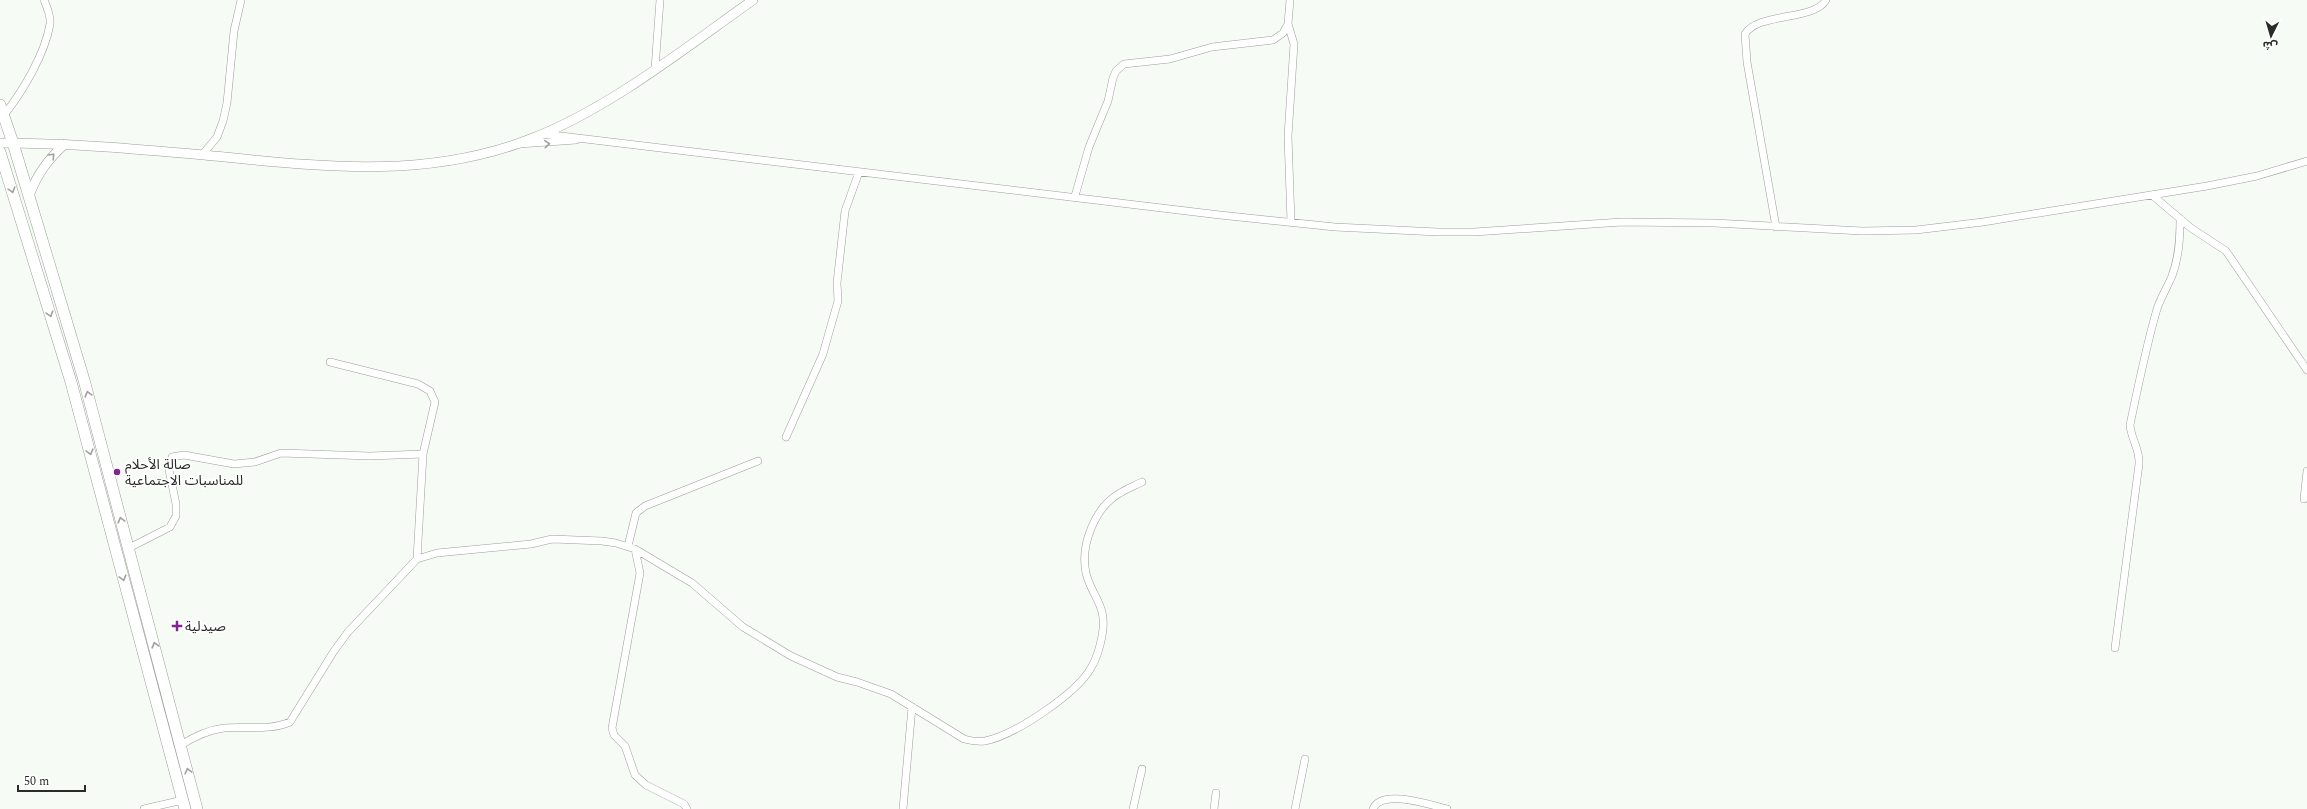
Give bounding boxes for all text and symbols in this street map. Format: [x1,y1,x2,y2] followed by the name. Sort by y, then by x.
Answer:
[2251,16,2291,56] north arrow
[2262,36,2278,55] text: ش
[544,139,550,148] one-way arrow
[47,153,55,161] one-way arrow
[7,186,15,193] one-way arrow
[45,310,54,317] one-way arrow
[84,391,93,398] one-way arrow
[85,448,94,455] one-way arrow
[125,454,243,491] place label: صالة الأحلام للمناسبات الاجتماعية
[112,467,122,477] marker: صالة الأحلام للمناسبات الاجتماعية
[118,517,126,523] one-way arrow
[118,574,127,581] one-way arrow
[185,616,226,637] place label: صيدلية
[172,621,182,631] marker: صيدلية
[151,642,160,649] one-way arrow
[18,767,85,793] scale bar
[184,768,192,774] one-way arrow
[24,772,49,791] text: 50 m

